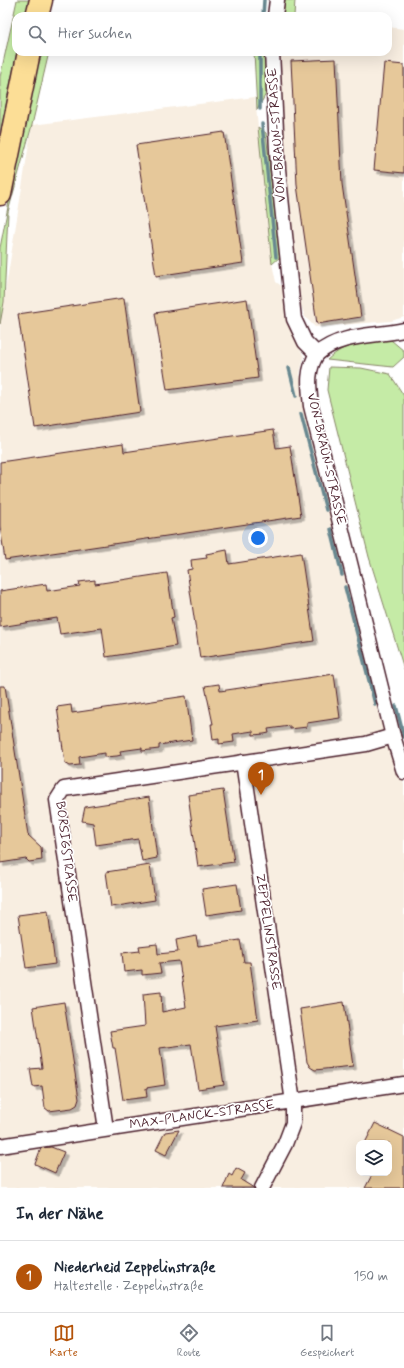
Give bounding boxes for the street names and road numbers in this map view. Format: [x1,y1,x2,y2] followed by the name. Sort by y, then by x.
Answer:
[264,67,290,203] street label: VON-BRAUN-STRASSE
[303,391,349,527] street label: VON-BRAUN-STRASSE
[51,800,81,904] street label: BORSIGSTRASSE
[251,873,285,991] street label: ZEPPELINSTRASSE
[128,1096,276,1134] street label: MAX-PLANCK-STRASSE

